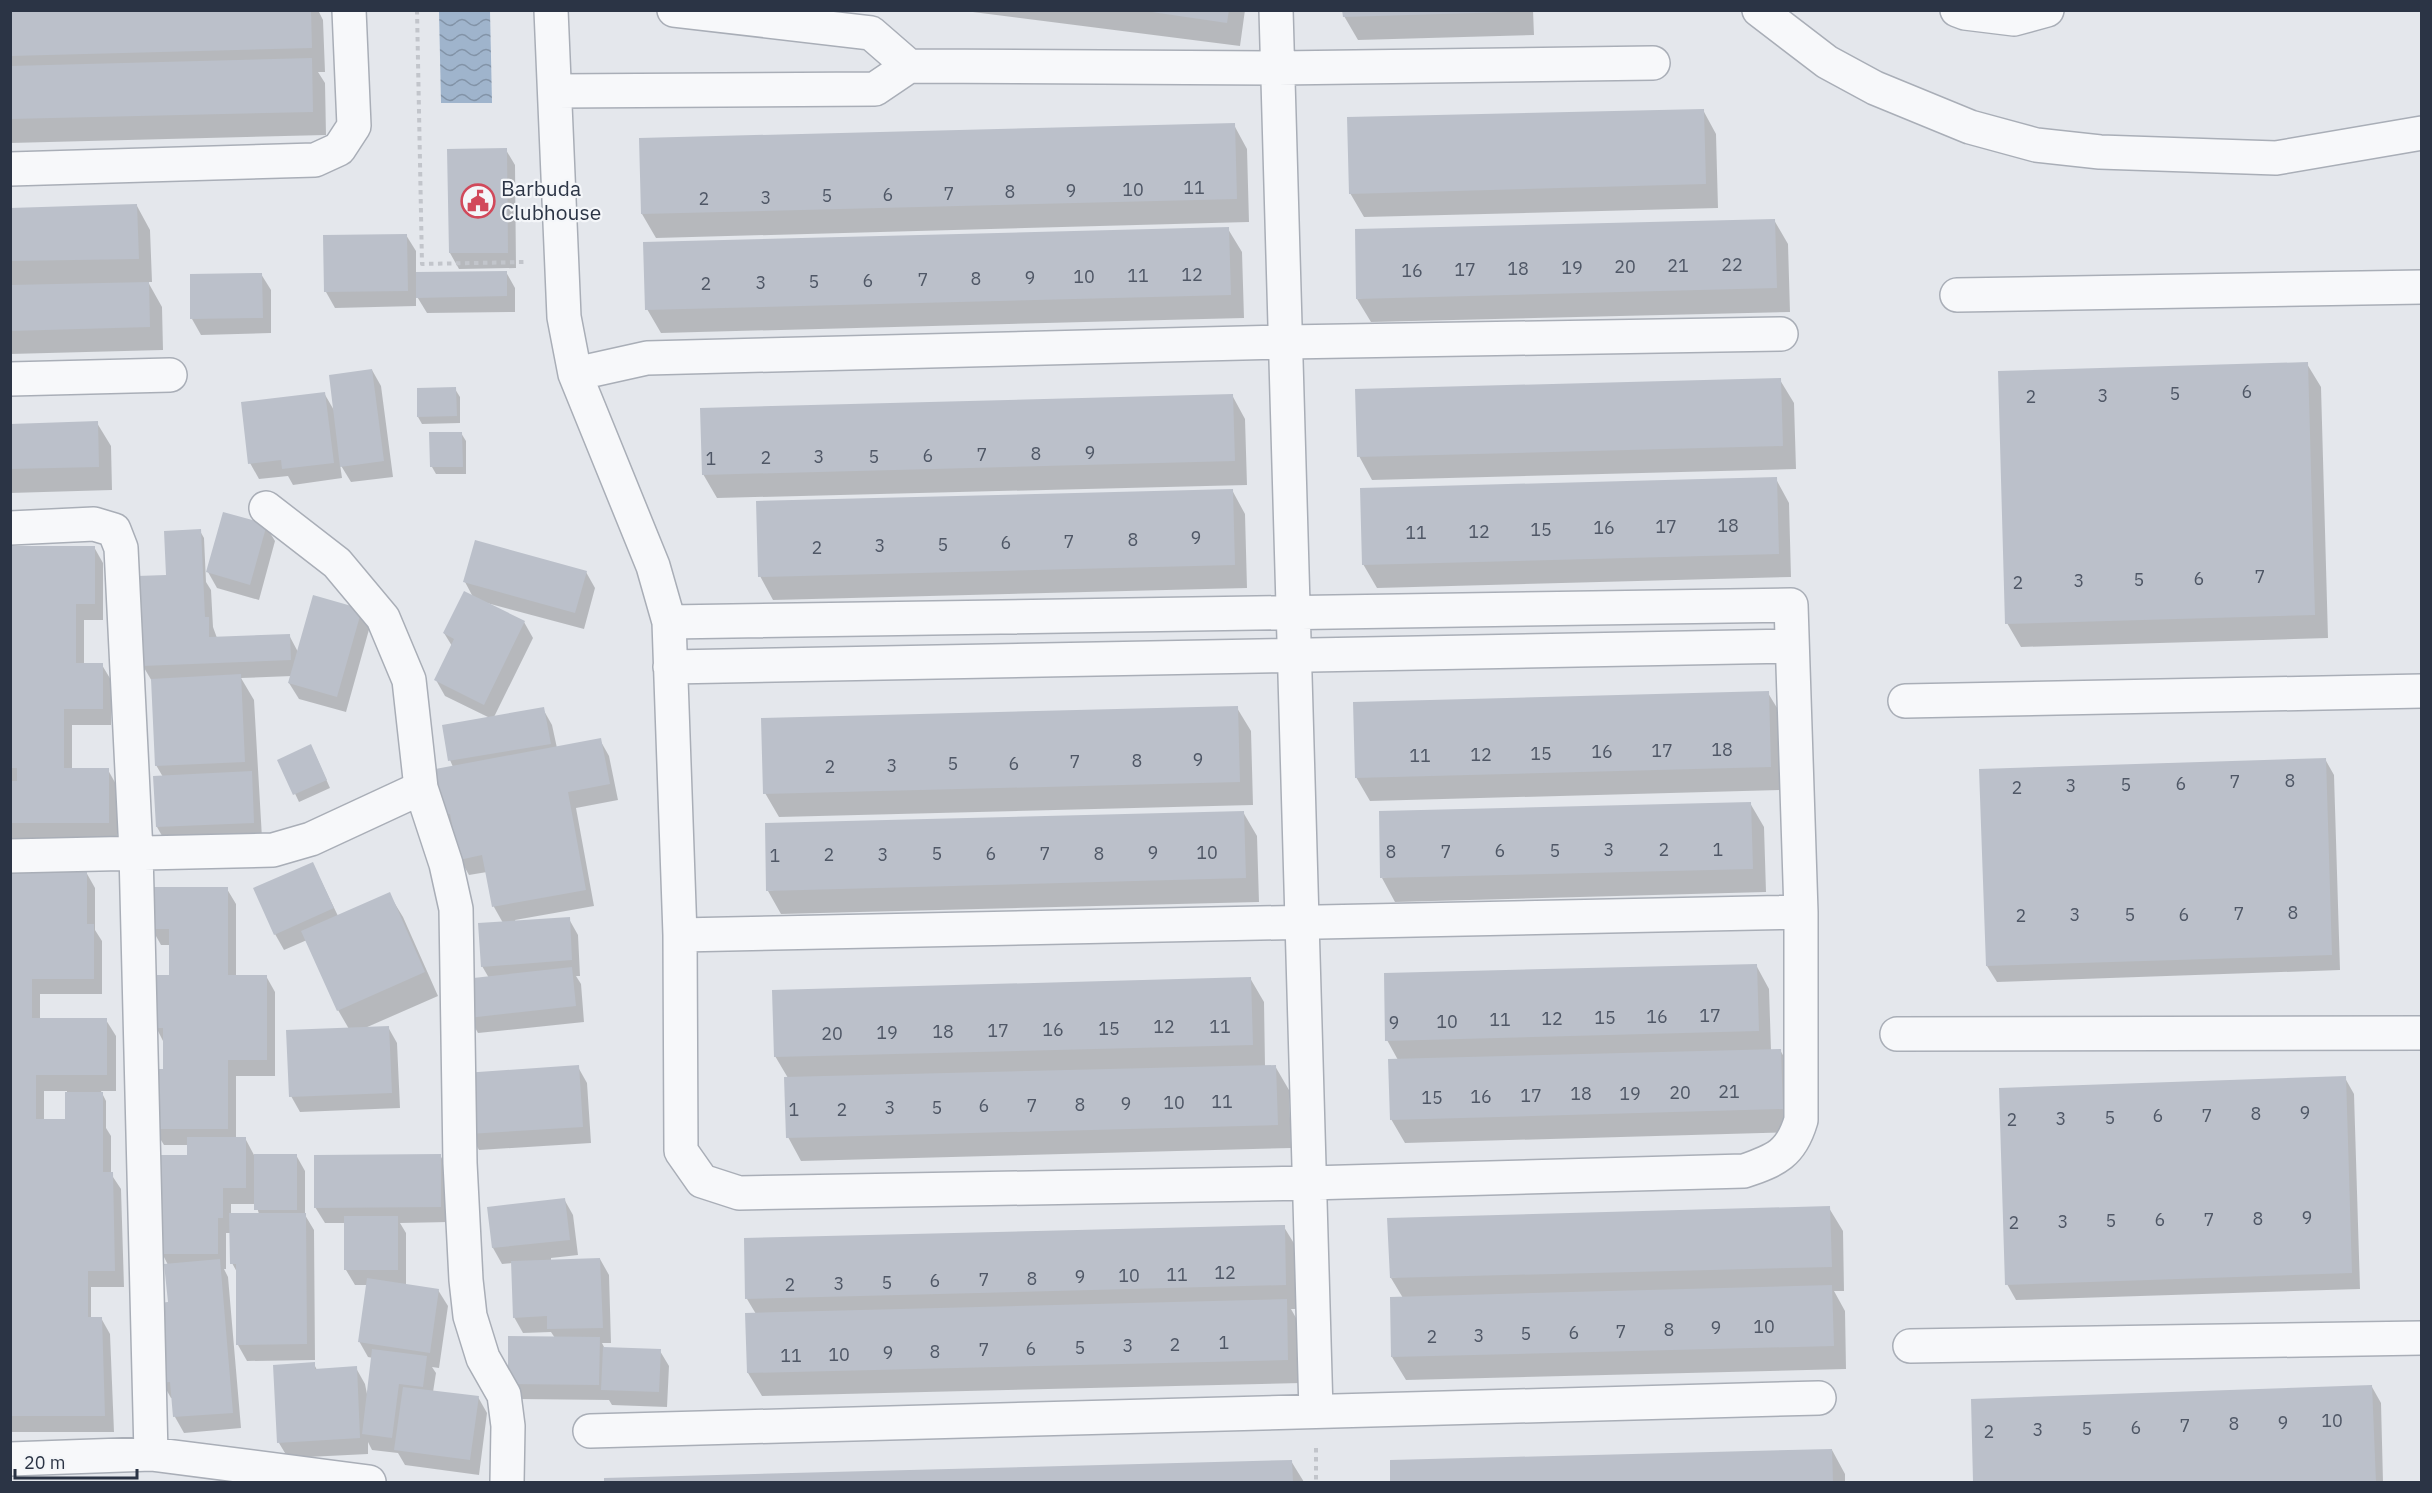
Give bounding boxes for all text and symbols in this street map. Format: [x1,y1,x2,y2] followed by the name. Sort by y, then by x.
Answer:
[501,174,601,226] place label: Barbuda Clubhouse
[1183,176,1205,199] house number: 11
[1122,178,1144,201] house number: 10
[1066,179,1076,202] house number: 9
[1005,180,1015,203] house number: 8
[944,182,954,205] house number: 7
[460,183,496,219] public building icon: Barbuda Clubhouse
[883,183,893,206] house number: 6
[822,184,832,207] house number: 5
[761,186,771,209] house number: 3
[699,187,709,210] house number: 2
[1721,253,1743,276] house number: 22
[1667,254,1689,277] house number: 21
[1614,255,1636,278] house number: 20
[1561,256,1583,279] house number: 19
[1507,257,1529,280] house number: 18
[1454,258,1476,281] house number: 17
[1401,259,1423,282] house number: 16
[1181,263,1203,286] house number: 12
[1127,264,1149,287] house number: 11
[1073,265,1095,288] house number: 10
[1025,266,1035,289] house number: 9
[971,267,981,290] house number: 8
[918,268,928,291] house number: 7
[863,269,873,292] house number: 6
[809,270,819,293] house number: 5
[756,271,766,294] house number: 3
[701,272,711,295] house number: 2
[2242,380,2252,403] house number: 6
[2170,382,2180,405] house number: 5
[2098,384,2108,407] house number: 3
[2026,385,2036,408] house number: 2
[1085,441,1095,464] house number: 9
[1031,442,1041,465] house number: 8
[977,443,987,466] house number: 7
[923,444,933,467] house number: 6
[814,445,824,468] house number: 3
[869,445,879,468] house number: 5
[761,446,771,469] house number: 2
[706,447,716,470] house number: 1
[1717,514,1739,537] house number: 18
[1655,515,1677,538] house number: 17
[1593,516,1615,539] house number: 16
[1530,518,1552,541] house number: 15
[1468,520,1490,543] house number: 12
[1405,521,1427,544] house number: 11
[1191,526,1201,549] house number: 9
[1128,528,1138,551] house number: 8
[1064,530,1074,553] house number: 7
[1001,531,1011,554] house number: 6
[938,533,948,556] house number: 5
[875,534,885,557] house number: 3
[812,536,822,559] house number: 2
[2255,565,2265,588] house number: 7
[2194,567,2204,590] house number: 6
[2134,568,2144,591] house number: 5
[2074,569,2084,592] house number: 3
[2013,571,2023,594] house number: 2
[1711,738,1733,761] house number: 18
[1651,739,1673,762] house number: 17
[1591,740,1613,763] house number: 16
[1530,742,1552,765] house number: 15
[1470,743,1492,766] house number: 12
[1409,744,1431,767] house number: 11
[1193,748,1203,771] house number: 9
[1132,749,1142,772] house number: 8
[1070,750,1080,773] house number: 7
[948,752,958,775] house number: 5
[1009,752,1019,775] house number: 6
[887,754,897,777] house number: 3
[825,755,835,778] house number: 2
[2285,769,2295,792] house number: 8
[2230,770,2240,793] house number: 7
[2176,772,2186,795] house number: 6
[2121,773,2131,796] house number: 5
[2066,774,2076,797] house number: 3
[2012,776,2022,799] house number: 2
[1604,838,1614,861] house number: 3
[1659,838,1669,861] house number: 2
[1713,838,1723,861] house number: 1
[1495,839,1505,862] house number: 6
[1550,839,1560,862] house number: 5
[1386,840,1396,863] house number: 8
[1441,840,1451,863] house number: 7
[1148,841,1158,864] house number: 9
[1196,841,1218,864] house number: 10
[932,842,942,865] house number: 5
[986,842,996,865] house number: 6
[1040,842,1050,865] house number: 7
[1094,842,1104,865] house number: 8
[824,843,834,866] house number: 2
[878,843,888,866] house number: 3
[770,844,780,867] house number: 1
[2288,901,2298,924] house number: 8
[2234,902,2244,925] house number: 7
[2070,903,2080,926] house number: 3
[2125,903,2135,926] house number: 5
[2179,903,2189,926] house number: 6
[2016,904,2026,927] house number: 2
[1699,1004,1721,1027] house number: 17
[1646,1005,1668,1028] house number: 16
[1594,1006,1616,1029] house number: 15
[1541,1007,1563,1030] house number: 12
[1489,1008,1511,1031] house number: 11
[1436,1010,1458,1033] house number: 10
[1389,1011,1399,1034] house number: 9
[1153,1015,1175,1038] house number: 12
[1209,1015,1231,1038] house number: 11
[1098,1017,1120,1040] house number: 15
[1042,1018,1064,1041] house number: 16
[987,1019,1009,1042] house number: 17
[932,1020,954,1043] house number: 18
[876,1021,898,1044] house number: 19
[821,1022,843,1045] house number: 20
[1718,1080,1740,1103] house number: 21
[1669,1081,1691,1104] house number: 20
[1570,1082,1592,1105] house number: 18
[1619,1082,1641,1105] house number: 19
[1520,1084,1542,1107] house number: 17
[1470,1085,1492,1108] house number: 16
[1421,1086,1443,1109] house number: 15
[1211,1090,1233,1113] house number: 11
[1163,1091,1185,1114] house number: 10
[1121,1092,1131,1115] house number: 9
[1075,1093,1085,1116] house number: 8
[979,1094,989,1117] house number: 6
[1027,1094,1037,1117] house number: 7
[885,1096,895,1119] house number: 3
[932,1096,942,1119] house number: 5
[789,1098,799,1121] house number: 1
[837,1098,847,1121] house number: 2
[2300,1101,2310,1124] house number: 9
[2251,1102,2261,1125] house number: 8
[2153,1104,2163,1127] house number: 6
[2202,1104,2212,1127] house number: 7
[2105,1106,2115,1129] house number: 5
[2056,1107,2066,1130] house number: 3
[2007,1108,2017,1131] house number: 2
[2302,1206,2312,1229] house number: 9
[2253,1207,2263,1230] house number: 8
[2155,1208,2165,1231] house number: 6
[2204,1208,2214,1231] house number: 7
[2106,1209,2116,1232] house number: 5
[2058,1210,2068,1233] house number: 3
[2009,1211,2019,1234] house number: 2
[1214,1261,1236,1284] house number: 12
[1166,1263,1188,1286] house number: 11
[1118,1264,1140,1287] house number: 10
[1075,1265,1085,1288] house number: 9
[1027,1267,1037,1290] house number: 8
[979,1268,989,1291] house number: 7
[930,1269,940,1292] house number: 6
[882,1271,892,1294] house number: 5
[834,1272,844,1295] house number: 3
[785,1273,795,1296] house number: 2
[1753,1315,1775,1338] house number: 10
[1711,1316,1721,1339] house number: 9
[1664,1318,1674,1341] house number: 8
[1616,1320,1626,1343] house number: 7
[1569,1321,1579,1344] house number: 6
[1521,1322,1531,1345] house number: 5
[1474,1324,1484,1347] house number: 3
[1427,1325,1437,1348] house number: 2
[1219,1331,1229,1354] house number: 1
[1170,1333,1180,1356] house number: 2
[1123,1334,1133,1357] house number: 3
[1075,1336,1085,1359] house number: 5
[1026,1337,1036,1360] house number: 6
[979,1338,989,1361] house number: 7
[930,1340,940,1363] house number: 8
[883,1341,893,1364] house number: 9
[828,1343,850,1366] house number: 10
[780,1344,802,1367] house number: 11
[2321,1409,2343,1432] house number: 10
[2278,1411,2288,1434] house number: 9
[2229,1412,2239,1435] house number: 8
[2180,1414,2190,1437] house number: 7
[2131,1416,2141,1439] house number: 6
[2082,1417,2092,1440] house number: 5
[2033,1418,2043,1441] house number: 3
[1984,1420,1994,1443] house number: 2
[15,1442,136,1480] scale bar
[24,1451,66,1474] text: 20 m

